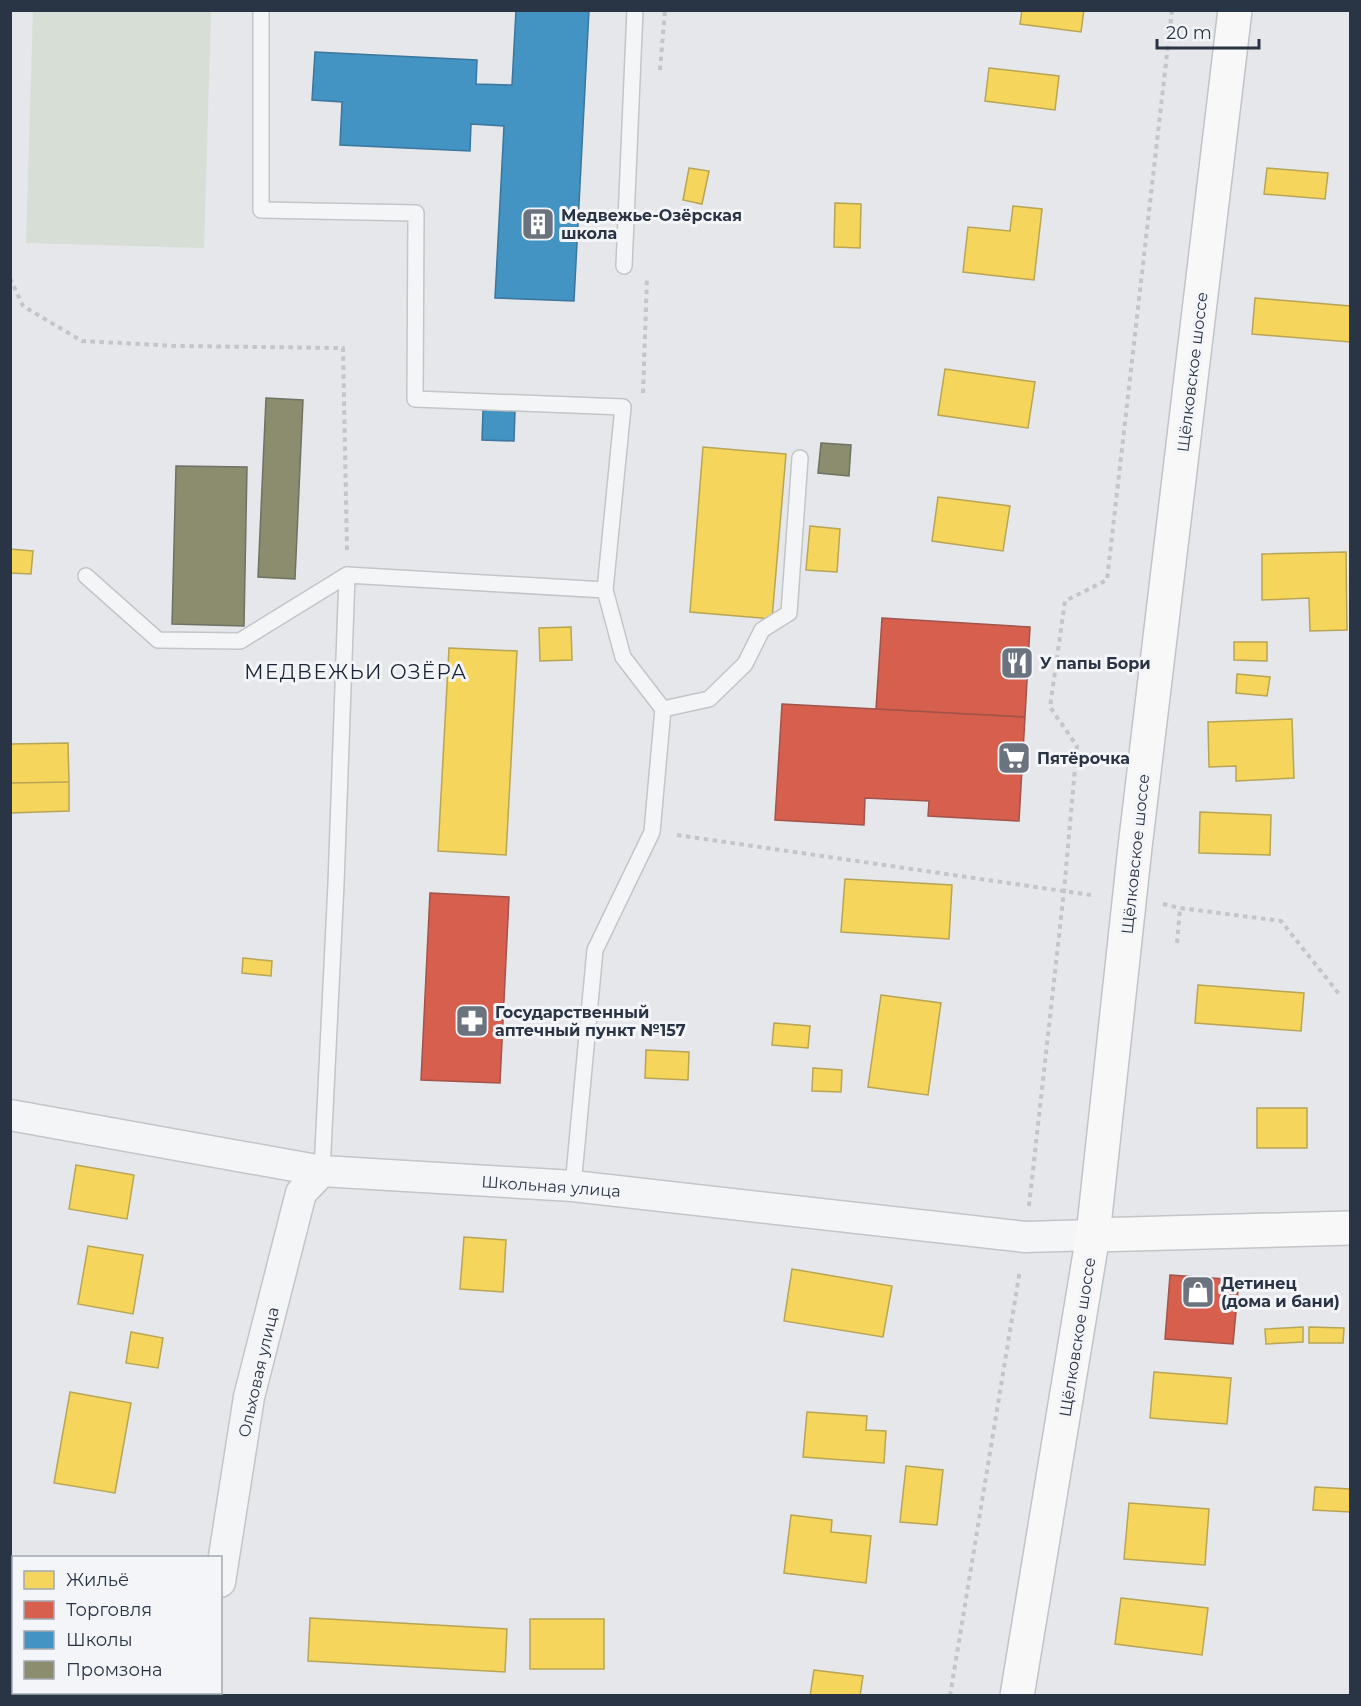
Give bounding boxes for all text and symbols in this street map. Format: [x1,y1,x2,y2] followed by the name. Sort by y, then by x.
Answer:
[1157,12,1259,50] scale bar
[1166,22,1212,44] text: 20 m
[520,206,556,242] building icon: Медвежье-Озёрская школа
[561,206,742,243] place label: Медвежье-Озёрская школа
[1173,291,1212,453] street label: Щёлковское шоссе
[999,645,1035,681] restaurant icon: У папы Бори
[1040,654,1151,673] place label: У папы Бори
[244,660,468,684] district label: МЕДВЕЖЬИ ОЗЁРА
[996,740,1032,776] supermarket icon: Пятёрочка
[1037,749,1130,768] place label: Пятёрочка
[1118,773,1153,935] street label: Щёлковское шоссе
[454,1003,490,1039] pharmacy icon: Государственный аптечный пункт №157
[495,1003,686,1040] place label: Государственный аптечный пункт №157
[481,1172,621,1201] street label: Школьная улица
[1055,1256,1099,1418] street label: Щёлковское шоссе
[1180,1274,1216,1310] shop icon: Детинец (дома и бани)
[1221,1274,1340,1311] place label: Детинец (дома и бани)
[234,1305,283,1439] street label: Ольховая улица
[12,1556,222,1694] legend
[66,1569,129,1591] text: Жильё
[66,1599,152,1621] text: Торговля
[66,1629,133,1651] text: Школы
[66,1659,163,1681] text: Промзона

